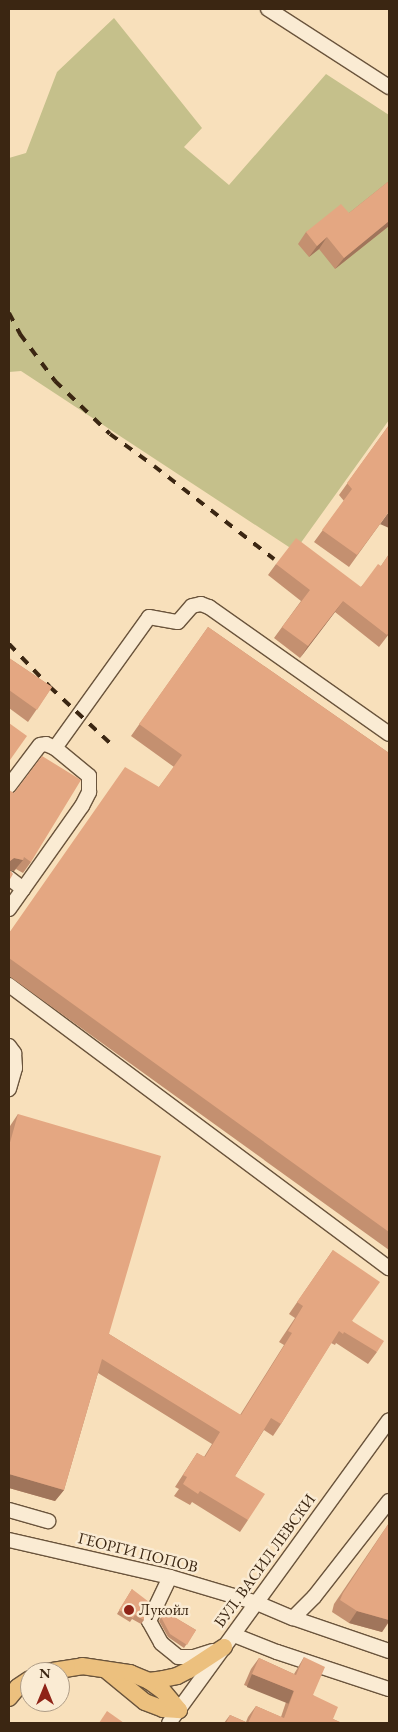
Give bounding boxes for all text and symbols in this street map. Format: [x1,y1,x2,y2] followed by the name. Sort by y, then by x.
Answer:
[210,1491,320,1631] street label: БУЛ. ВАСИЛ ЛЕВСКИ
[76,1529,200,1577] street label: ГЕОРГИ ПОПОВ
[139,1600,189,1620] place label: Лукойл
[123,1604,135,1616] marker: Лукойл
[20,1662,70,1712] north arrow
[39,1664,51,1682] text: N

